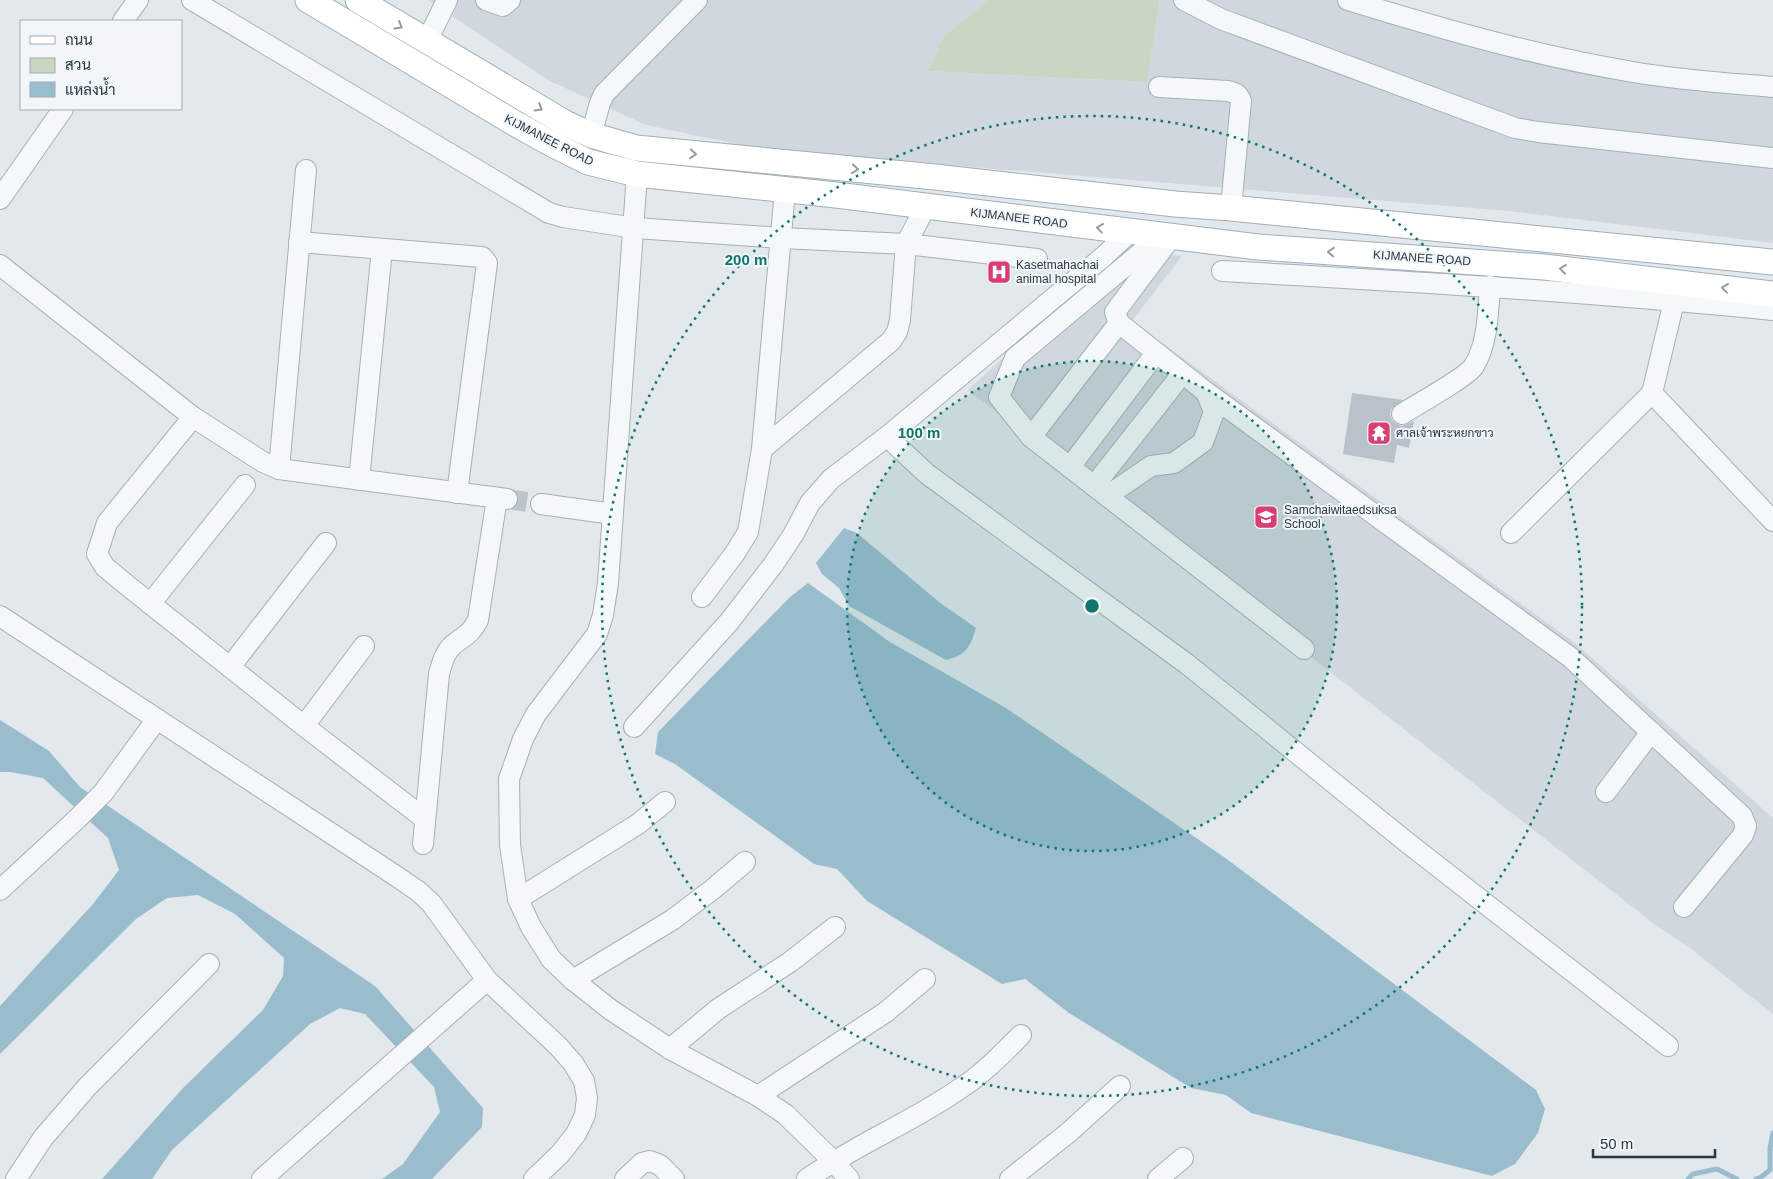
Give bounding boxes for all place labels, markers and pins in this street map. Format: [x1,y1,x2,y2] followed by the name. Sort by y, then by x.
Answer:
[1016,258,1099,286] place label: Kasetmahachai animal hospital
[986,259,1012,285] hospital icon: Kasetmahachai animal hospital
[1366,420,1392,446] temple icon: ศาลเจ้าพระหยกขาว
[1396,426,1494,440] place label: ศาลเจ้าพระหยกขาว
[1284,503,1397,531] place label: Samchaiwitaedsuksa School
[1253,504,1279,530] school or university icon: Samchaiwitaedsuksa School
[1083,597,1101,615] centre of rings

